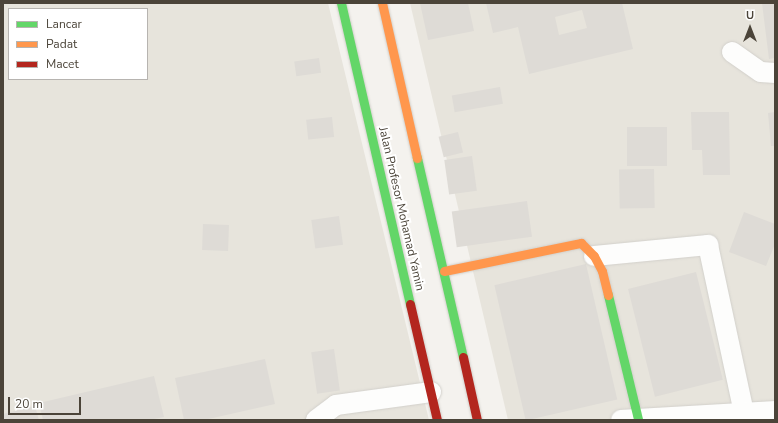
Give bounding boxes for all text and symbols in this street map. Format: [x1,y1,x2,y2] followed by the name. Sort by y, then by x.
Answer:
[8,8,148,80] legend
[730,8,770,48] north arrow
[746,8,754,23] text: U
[46,16,82,32] text: Lancar
[46,36,77,52] text: Padat
[46,56,79,72] text: Macet
[375,126,427,292] street label: Jalan Profesor Mohamad Yamin
[10,389,83,415] scale bar
[15,396,43,412] text: 20 m

